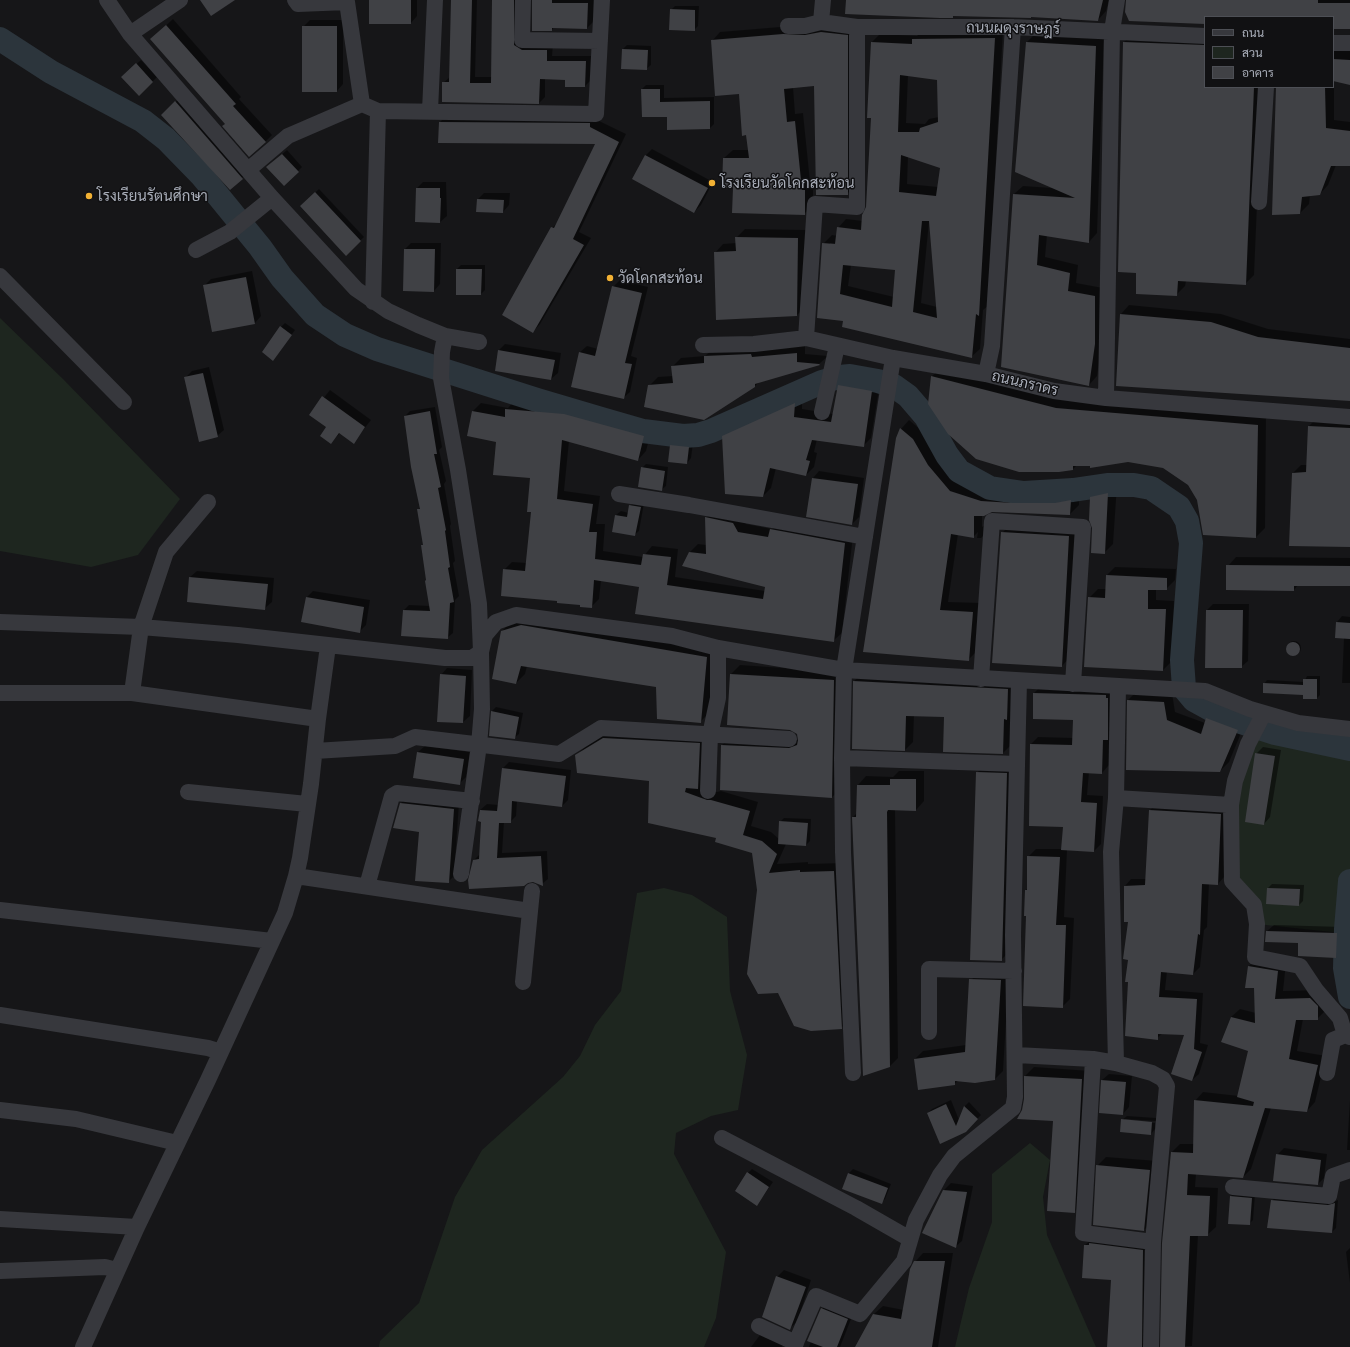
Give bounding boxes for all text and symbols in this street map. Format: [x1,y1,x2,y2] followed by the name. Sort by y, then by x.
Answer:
[1204,16,1334,88] legend
[966,18,1060,38] street label: ถนนผดุงราษฎร์
[1242,25,1264,39] text: ถนน
[1242,45,1263,59] text: สวน
[1242,65,1274,79] text: อาคาร
[720,174,855,192] place label: โรงเรียนวัดโคกสะท้อน
[707,178,717,188] marker: โรงเรียนวัดโคกสะท้อน
[97,187,208,205] place label: โรงเรียนรัตนศึกษา
[84,191,94,201] marker: โรงเรียนรัตนศึกษา
[618,269,703,287] place label: วัดโคกสะท้อน
[605,273,615,283] marker: วัดโคกสะท้อน
[990,367,1060,399] street label: ถนนภราดร

